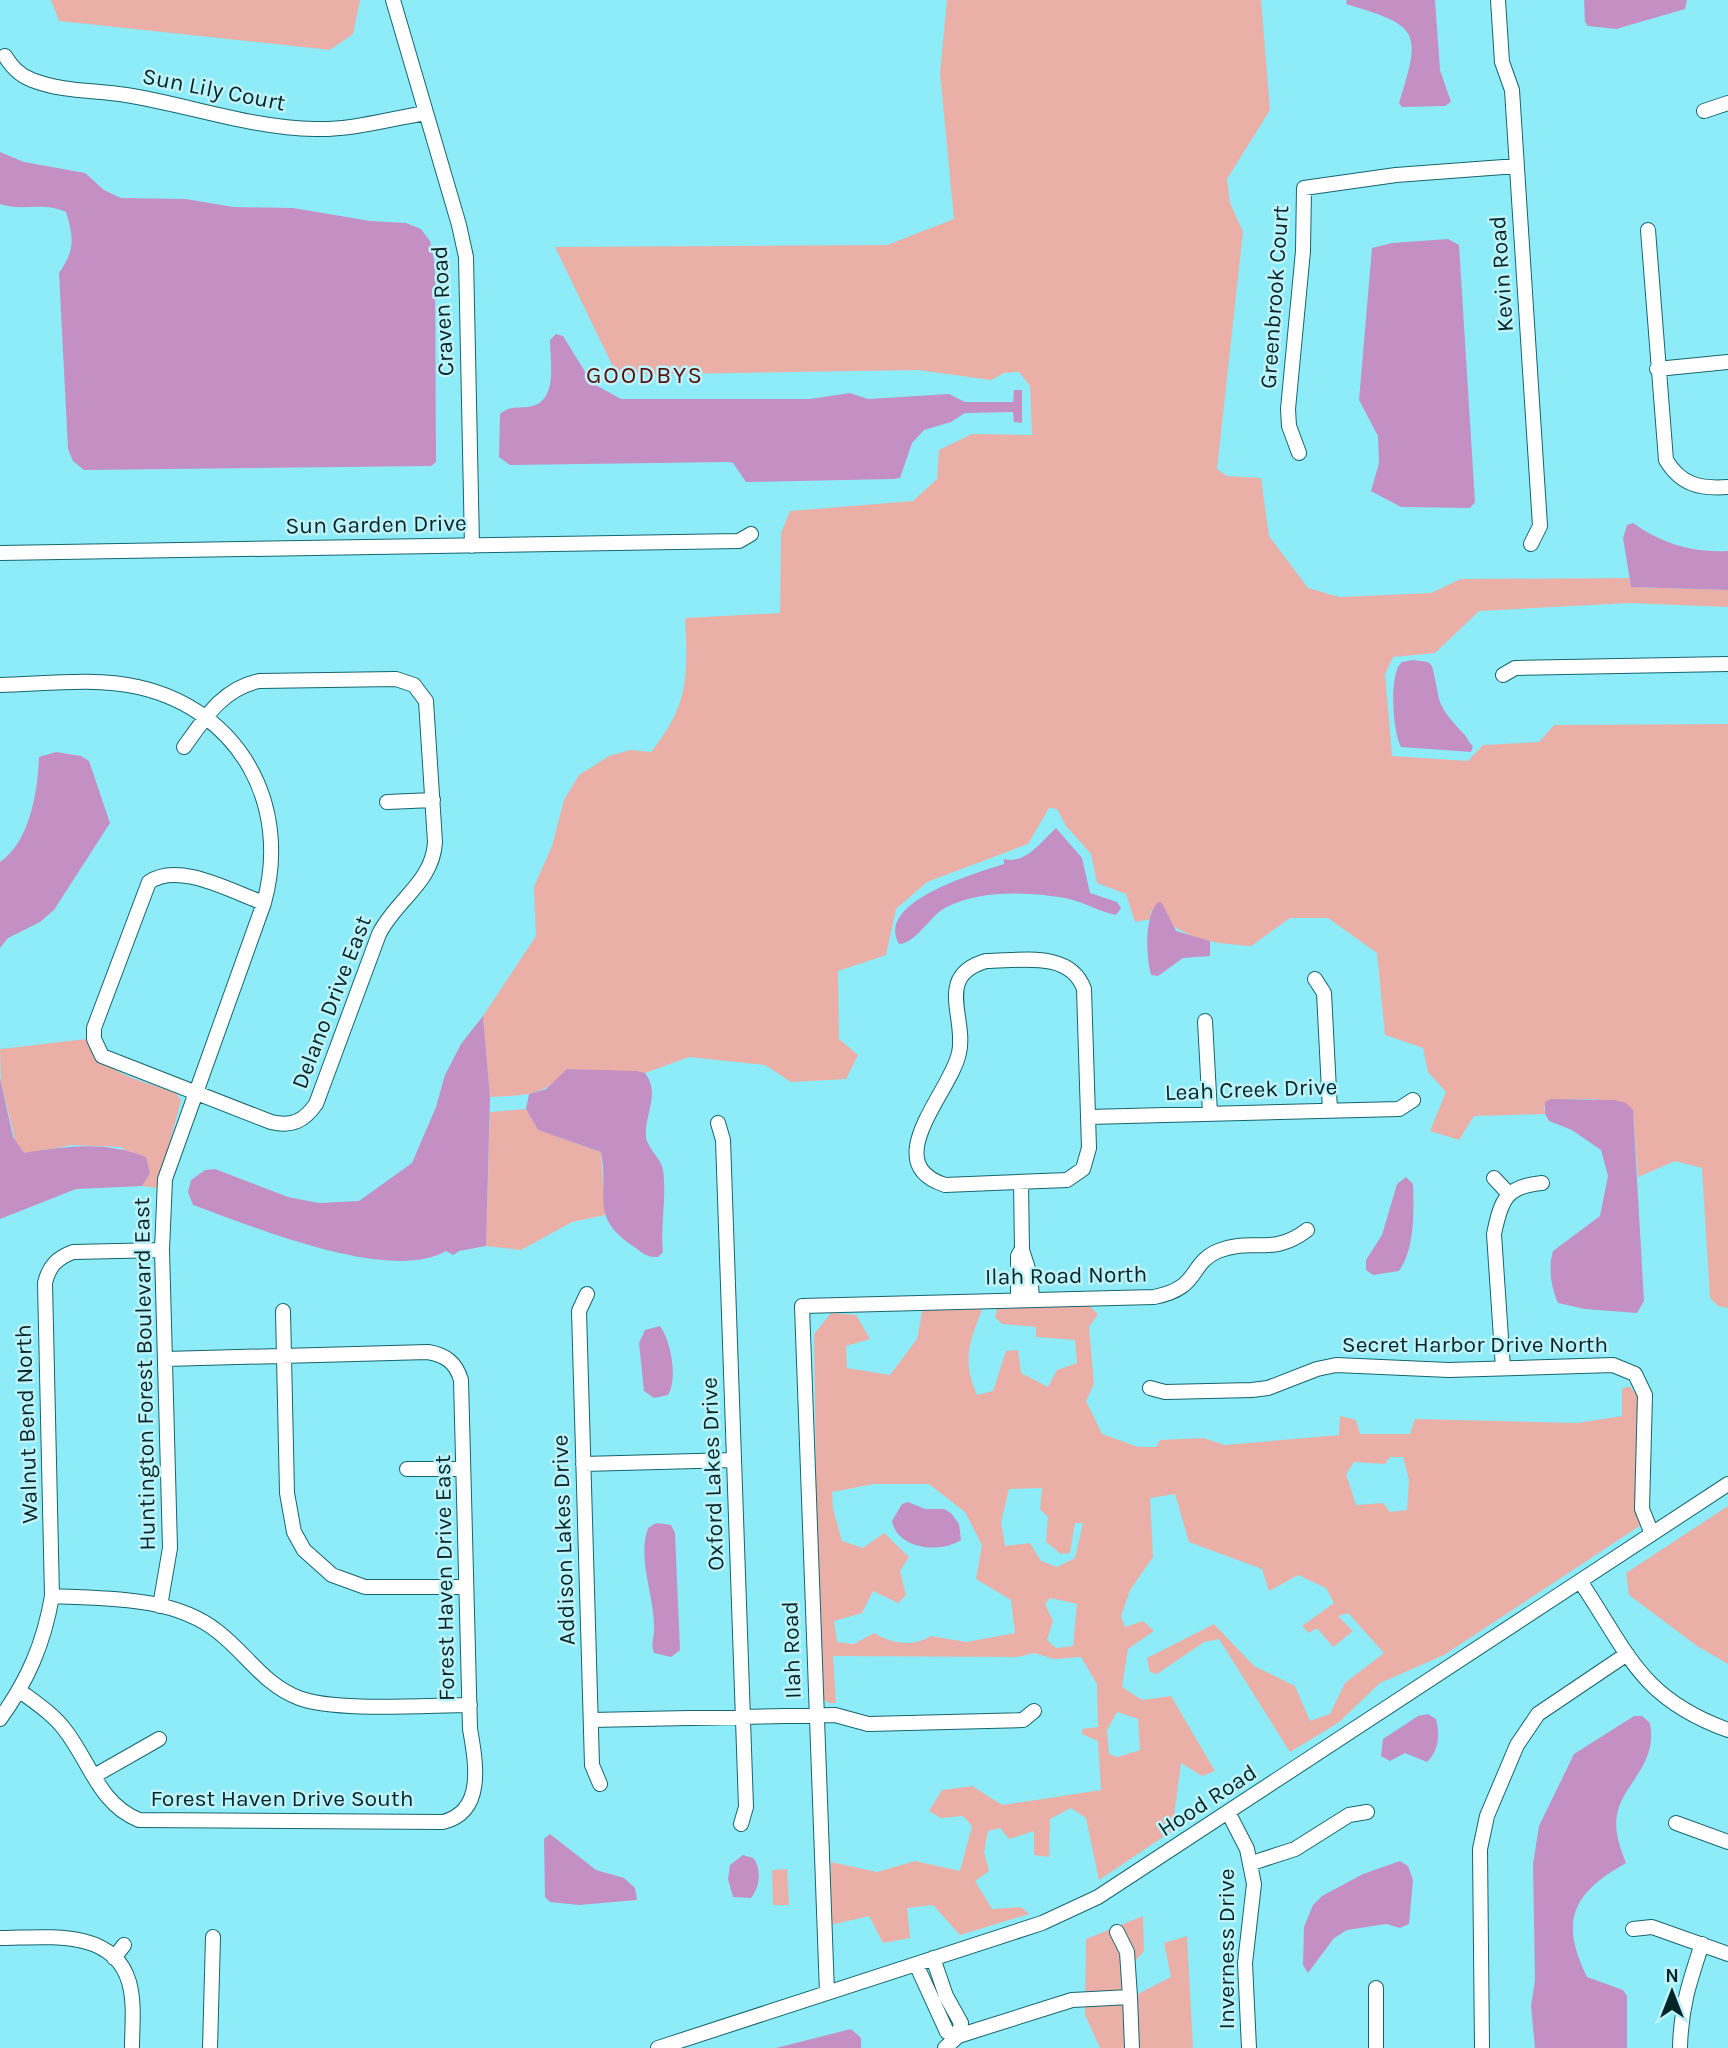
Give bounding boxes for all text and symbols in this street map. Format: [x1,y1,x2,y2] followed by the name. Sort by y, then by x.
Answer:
[140,62,288,117] street label: Sun Lily Court
[1255,204,1294,390] street label: Greenbrook Court
[1484,215,1519,333] street label: Kevin Road
[426,245,459,377] street label: Craven Road
[586,361,704,389] district label: GOODBYS
[285,509,467,540] street label: Sun Garden Drive
[286,911,377,1093] street label: Delano Drive East
[1164,1073,1338,1106] street label: Leah Creek Drive
[128,1197,161,1551] street label: Huntington Forest Boulevard East
[985,1261,1147,1290] street label: Ilah Road North
[10,1324,43,1524] street label: Walnut Bend North
[1342,1331,1608,1358] street label: Secret Harbor Drive North
[696,1377,729,1571] street label: Oxford Lakes Drive
[546,1434,581,1646] street label: Addison Lakes Drive
[429,1454,460,1701] street label: Forest Haven Drive East
[776,1601,807,1699] street label: Ilah Road
[1153,1758,1262,1842] street label: Hood Road
[150,1785,414,1812] street label: Forest Haven Drive South
[1213,1868,1240,2030] street label: Inverness Drive
[1637,1957,1707,2027] north arrow
[1665,1965,1679,1987] text: N

